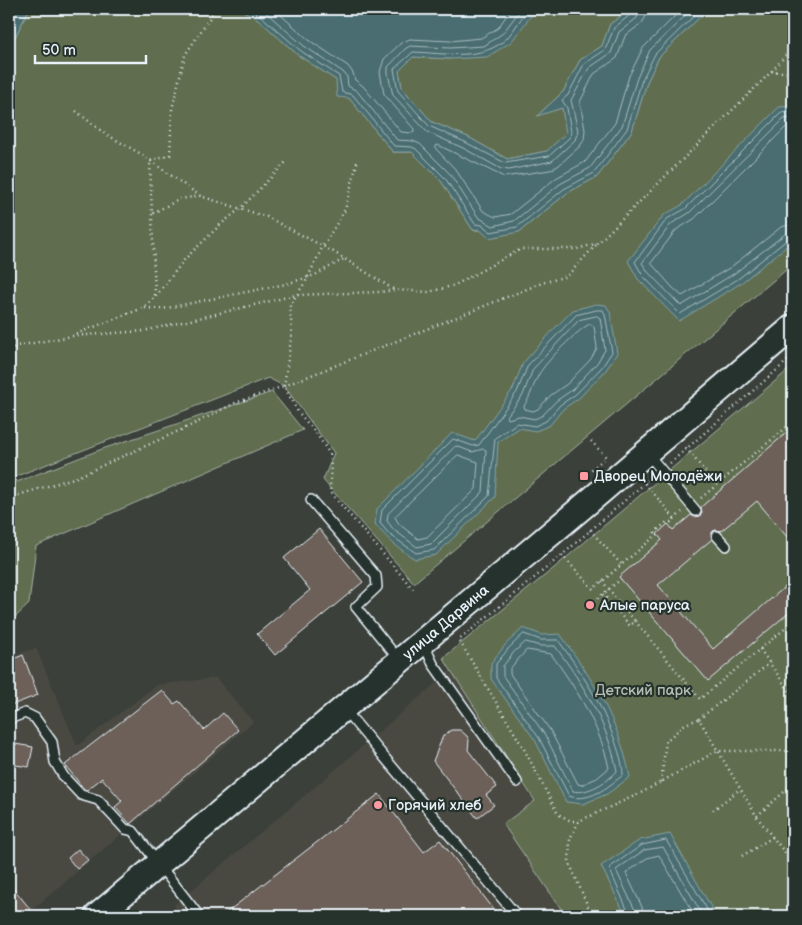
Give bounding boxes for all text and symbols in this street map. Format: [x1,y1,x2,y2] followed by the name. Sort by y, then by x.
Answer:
[35,32,146,64] scale bar
[42,41,76,60] text: 50 m
[594,467,722,486] place label: Дворец Молодёжи
[578,470,590,482] marker: Дворец Молодёжи
[399,581,493,664] street label: улица Дарвина
[599,596,690,615] place label: Алые паруса
[584,599,596,611] marker: Алые паруса
[595,681,691,700] park label: Детский парк
[388,796,482,815] place label: Горячий хлеб
[372,799,384,811] marker: Горячий хлеб

